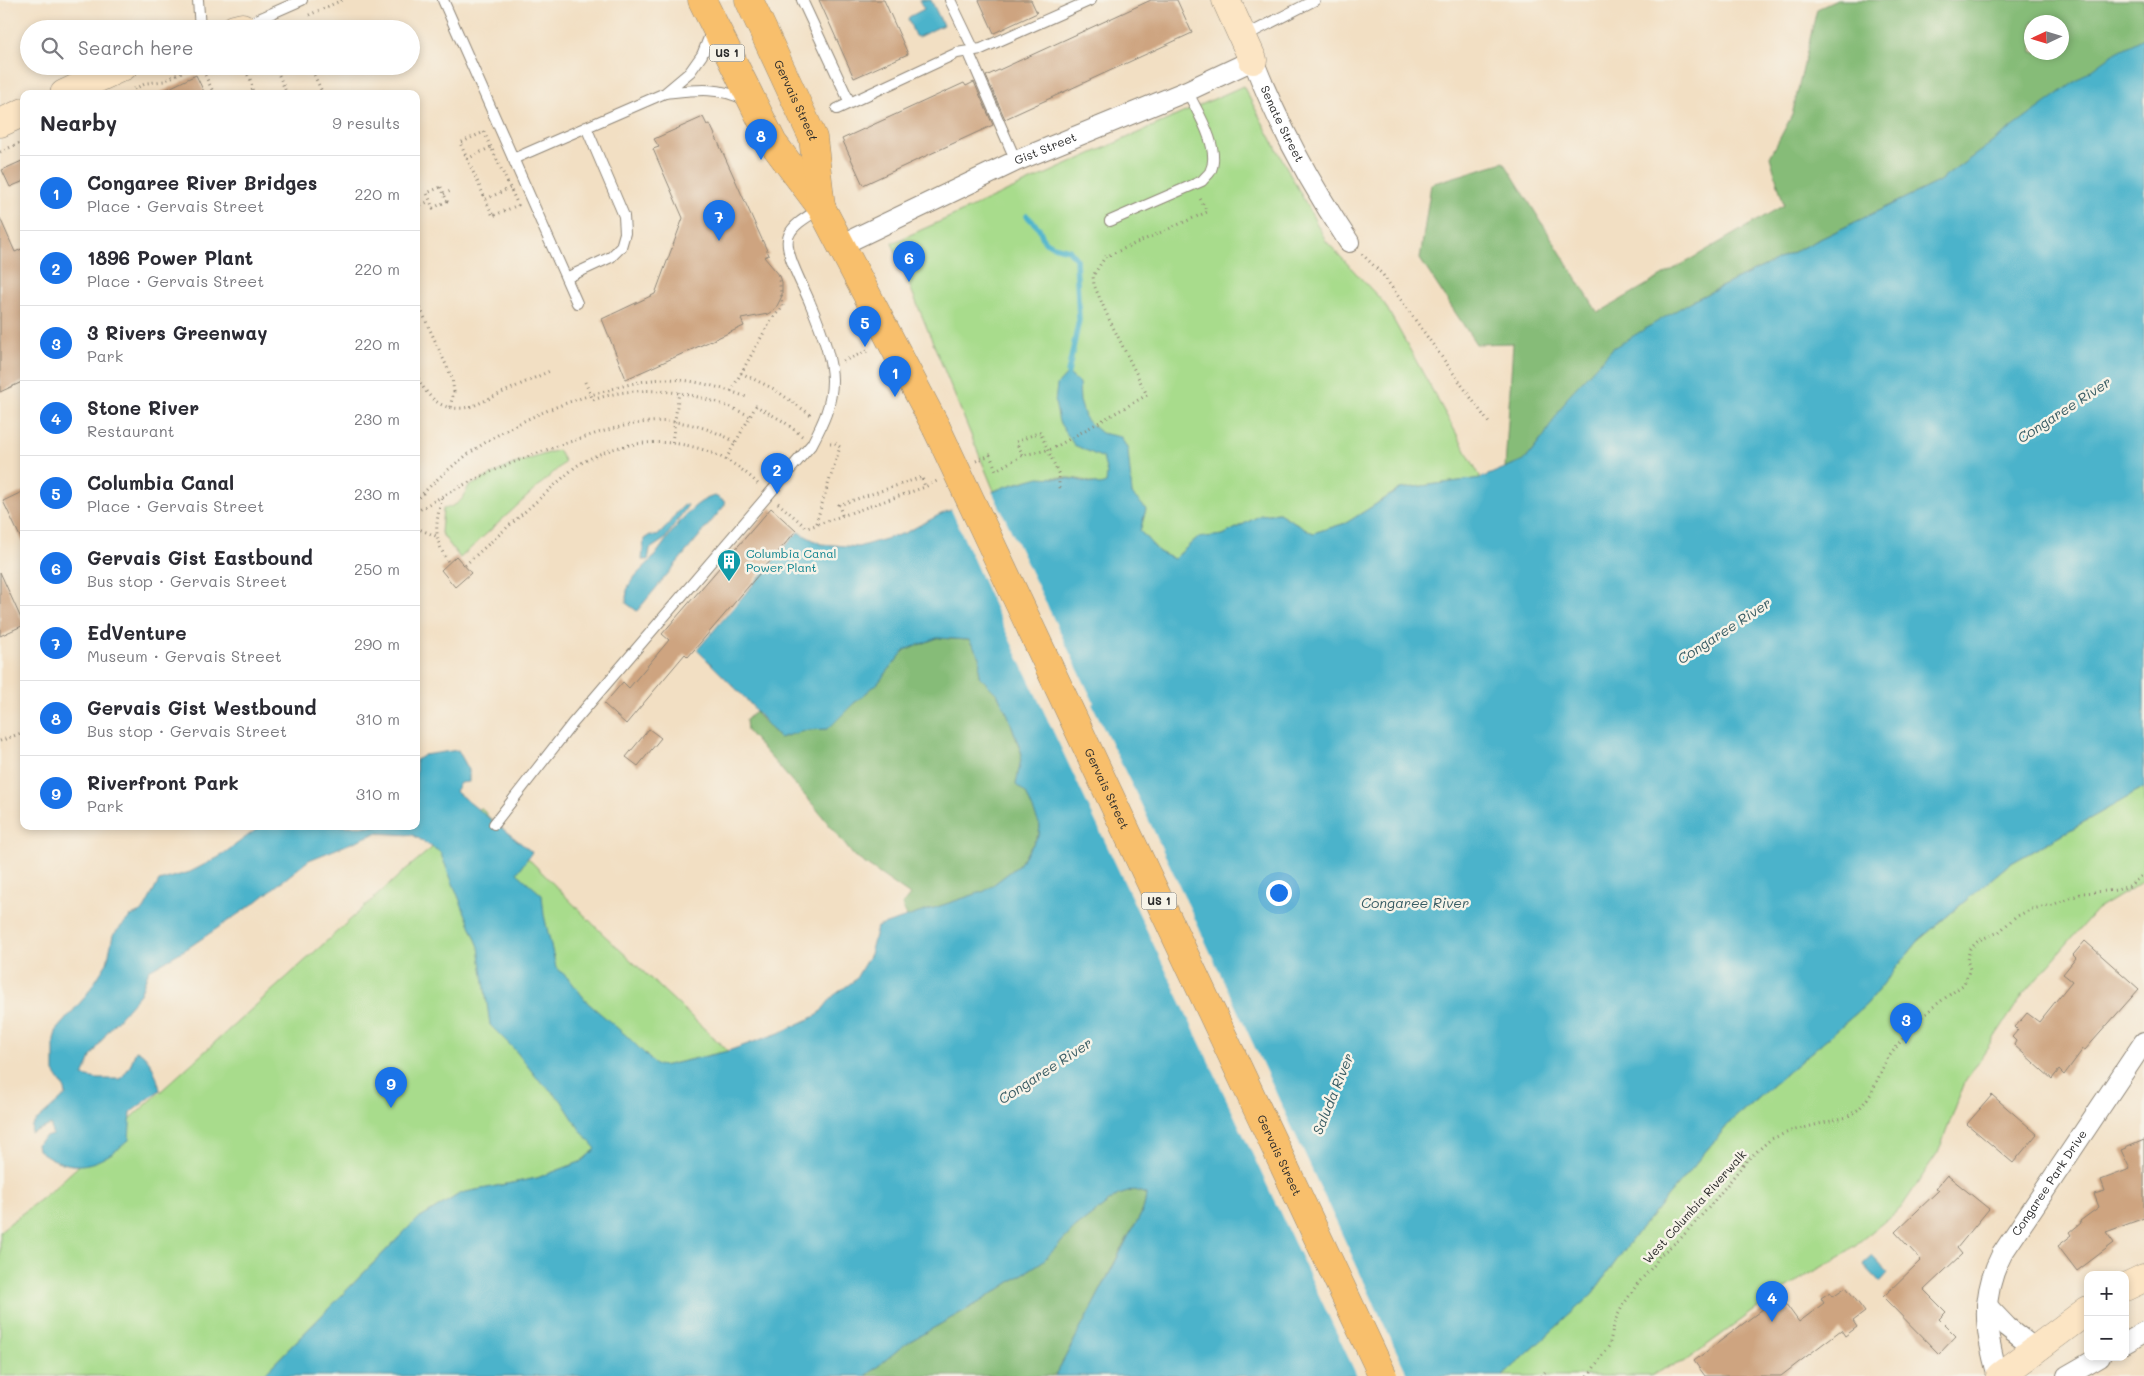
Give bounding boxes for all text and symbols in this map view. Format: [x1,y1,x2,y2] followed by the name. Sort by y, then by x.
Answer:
[2024,15,2069,60] north arrow
[20,20,420,75] search box
[38,34,66,62] icon: search
[78,35,194,60] text: Search here
[710,44,744,62] road number: US 1
[771,57,822,142] street label: Gervais Street
[1257,83,1308,165] street label: Senate Street
[40,109,117,136] text: Nearby
[332,112,400,133] text: 9 results
[745,119,777,160] pin: 8
[1012,128,1079,168] street label: Gist Street
[87,170,317,195] text: Congaree River Bridges
[52,183,60,204] text: 1
[354,183,400,204] text: 220 m
[87,195,264,216] text: Place · Gervais Street
[703,200,735,241] pin: 7
[893,241,925,282] pin: 6
[87,245,253,270] text: 1896 Power Plant
[52,258,60,279] text: 2
[354,258,400,279] text: 220 m
[87,270,264,291] text: Place · Gervais Street
[849,306,881,347] pin: 5
[87,320,267,345] text: 3 Rivers Greenway
[51,333,61,354] text: 3
[354,333,400,354] text: 220 m
[87,345,123,366] text: Park
[879,356,911,397] pin: 1
[2013,372,2114,447] water label: Congaree River
[87,395,199,420] text: Stone River
[51,408,61,429] text: 4
[354,408,400,429] text: 230 m
[87,420,175,441] text: Restaurant
[761,453,793,494] pin: 2
[87,470,234,495] text: Columbia Canal
[51,483,61,504] text: 5
[354,483,400,504] text: 230 m
[87,495,264,516] text: Place · Gervais Street
[87,545,313,570] text: Gervais Gist Eastbound
[746,545,837,575] place label: Columbia Canal Power Plant
[716,548,742,582] building icon: Columbia Canal Power Plant
[51,558,61,579] text: 6
[354,558,400,579] text: 250 m
[87,570,287,591] text: Bus stop · Gervais Street
[1673,593,1774,668] water label: Congaree River
[87,620,187,645] text: EdVenture
[52,633,60,654] text: 7
[354,633,400,654] text: 290 m
[87,645,282,666] text: Museum · Gervais Street
[87,695,317,720] text: Gervais Gist Westbound
[51,708,61,729] text: 8
[356,708,400,729] text: 310 m
[87,720,287,741] text: Bus stop · Gervais Street
[1081,745,1133,832] street label: Gervais Street
[87,770,239,795] text: Riverfront Park
[51,783,61,804] text: 9
[356,783,400,804] text: 310 m
[87,795,123,816] text: Park
[1266,880,1292,906] your location
[1142,892,1176,909] road number: US 1
[1361,893,1469,912] water label: Congaree River
[1890,1003,1922,1044] pin: 3
[994,1033,1095,1108] water label: Congaree River
[1308,1050,1357,1137] water label: Saluda River
[375,1067,407,1108] pin: 9
[1254,1112,1306,1198] street label: Gervais Street
[2007,1126,2090,1239] street label: Congaree Park Drive
[1639,1146,1750,1267] street label: West Columbia Riverwalk
[2084,1271,2129,1361] map controls
[2084,1271,2129,1316] button: +
[1756,1281,1788,1322] pin: 4
[2084,1316,2129,1361] button: −

